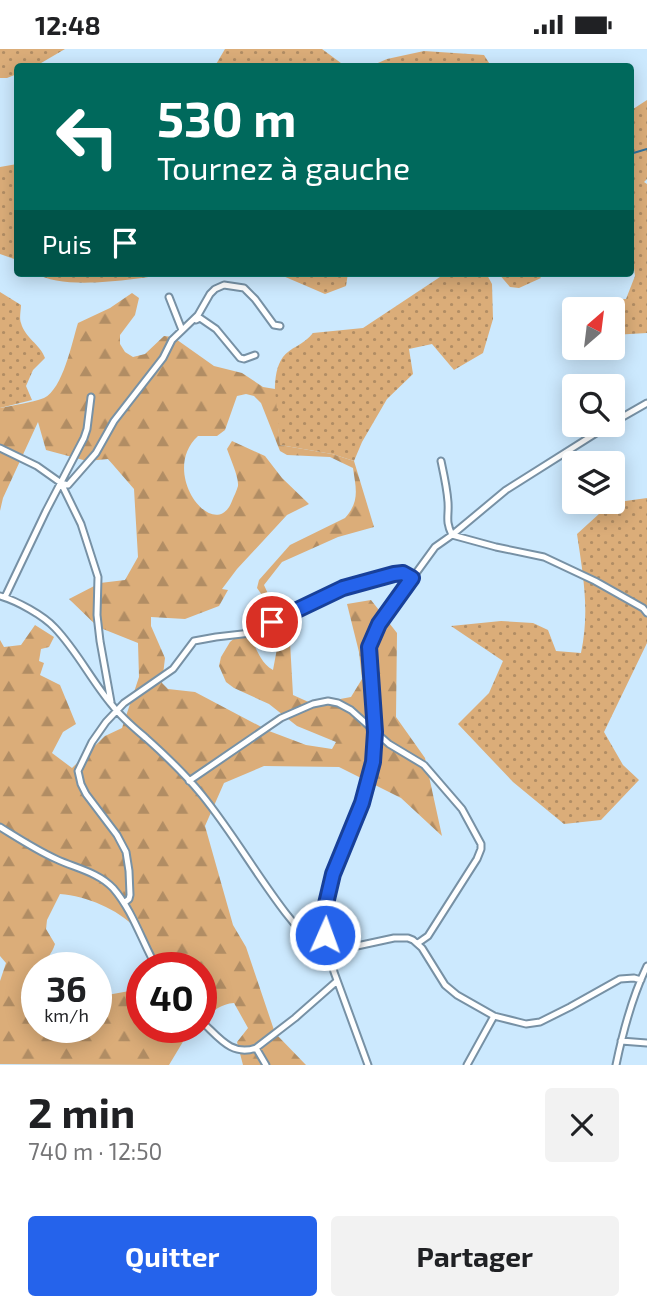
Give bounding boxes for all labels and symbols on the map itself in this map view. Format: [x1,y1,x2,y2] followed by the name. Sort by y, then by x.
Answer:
[562,297,625,361] north arrow
[242,592,302,652] pin
[288,898,362,972] position arrow
[126,952,217,1043] speed limit sign: 40

